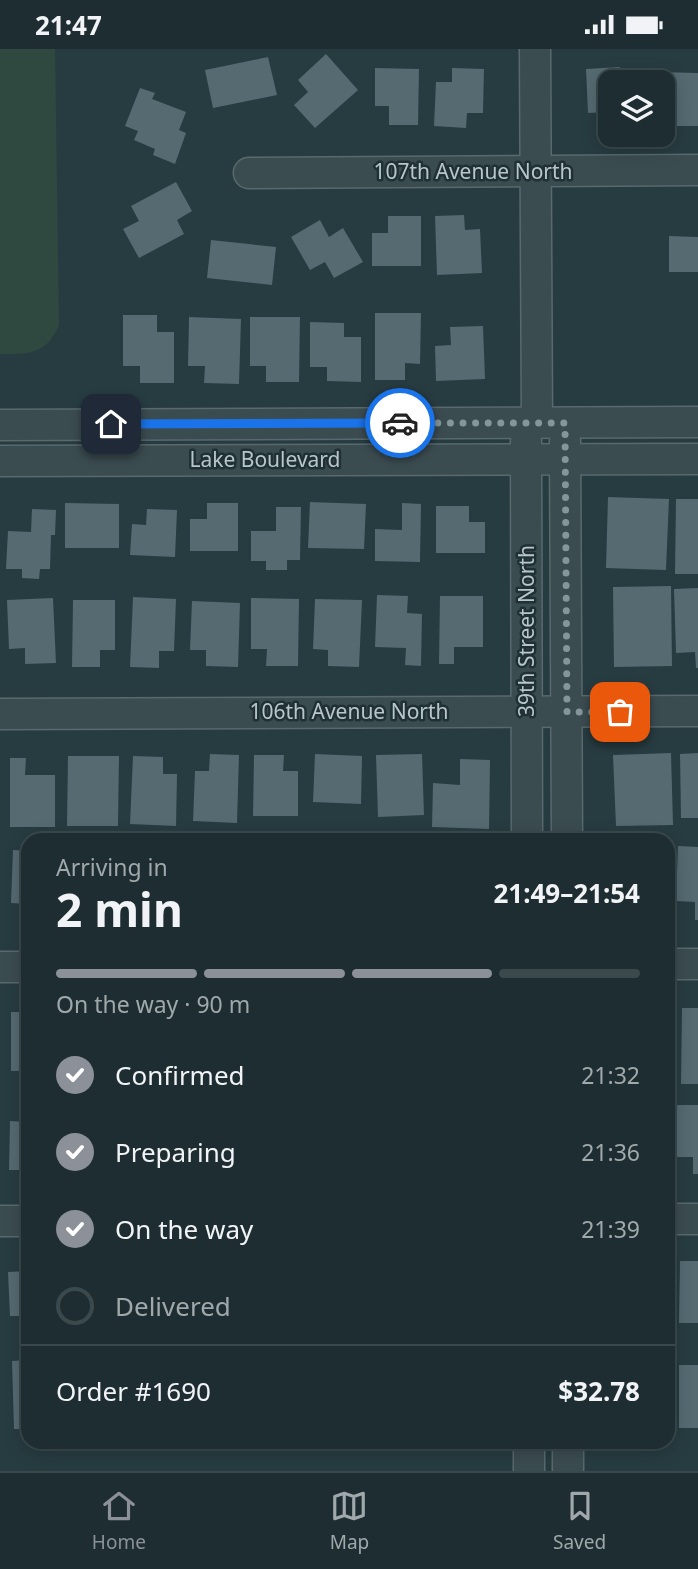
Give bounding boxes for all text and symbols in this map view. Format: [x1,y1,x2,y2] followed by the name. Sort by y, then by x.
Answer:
[35,7,102,43] text: 21:47
[598,70,675,147] map controls
[598,70,675,147] button: layers
[373,157,573,185] street label: 107th Avenue North
[365,388,435,458] courier
[81,394,141,454] pin
[381,404,419,442] icon: car
[92,405,130,443] icon: home
[189,445,341,473] street label: Lake Boulevard
[512,545,540,717] street label: 39th Street North
[590,682,650,742] pin
[601,693,639,731] icon: bag
[249,697,449,725] street label: 106th Avenue North
[56,851,168,883] text: Arriving in
[493,875,640,911] text: 21:49–21:54
[56,878,183,940] text: 2 min
[56,988,250,1020] text: On the way · 90 m
[56,1056,94,1094] icon: check
[115,1057,245,1093] text: Confirmed
[581,1059,640,1091] text: 21:32
[56,1133,94,1171] icon: check
[115,1134,236,1170] text: Preparing
[581,1136,640,1168] text: 21:36
[56,1210,94,1248] icon: check
[115,1211,253,1247] text: On the way
[581,1213,640,1245] text: 21:39
[115,1288,231,1324] text: Delivered
[56,1373,211,1409] text: Order #1690
[558,1373,640,1409] text: $32.78
[92,1487,146,1555] tab: Home
[330,1487,369,1555] tab: Map
[553,1487,606,1555] tab: Saved

